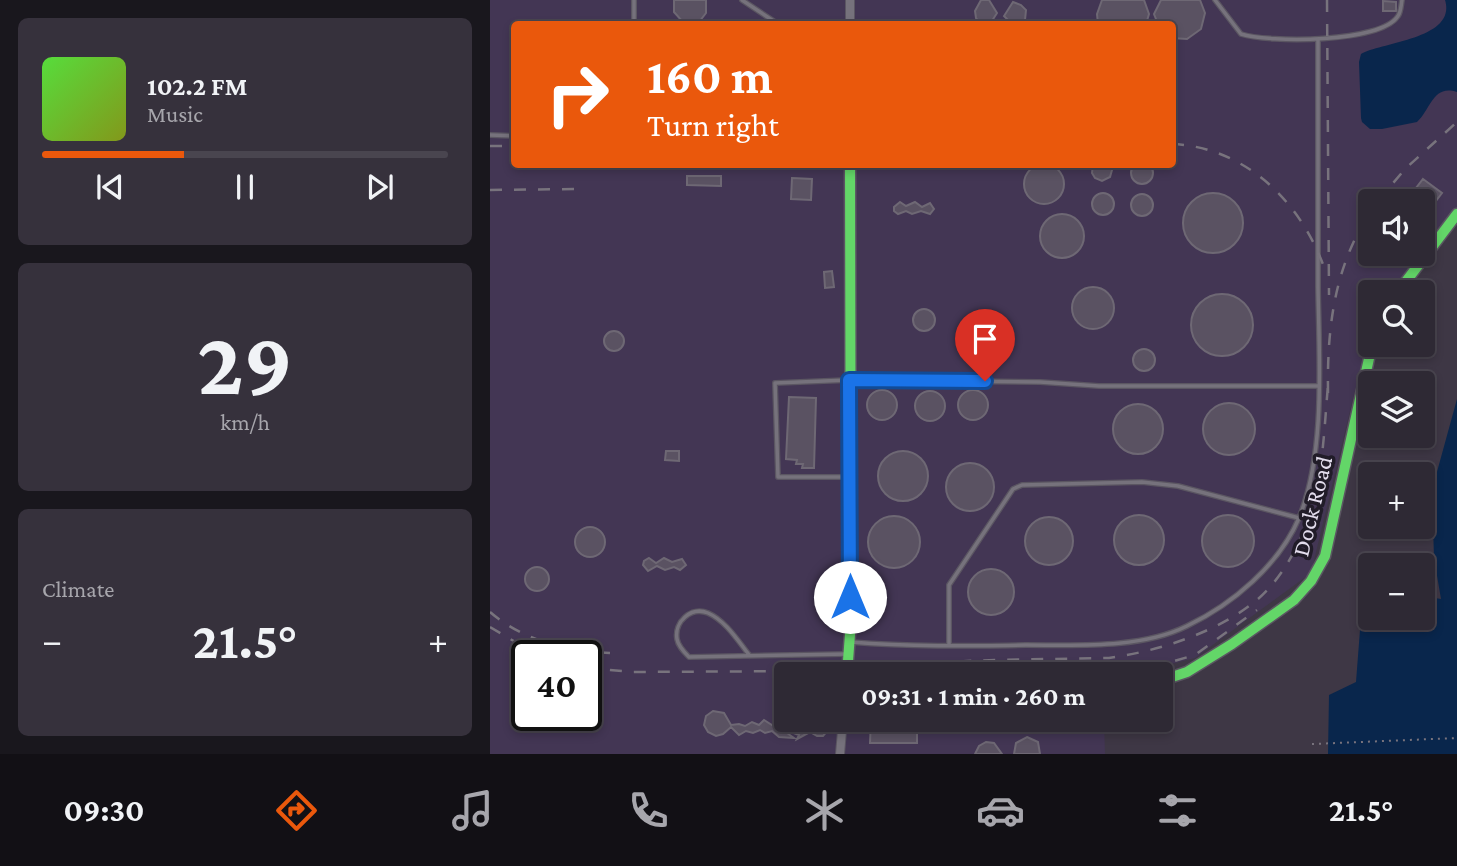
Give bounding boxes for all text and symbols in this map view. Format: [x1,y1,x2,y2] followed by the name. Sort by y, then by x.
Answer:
[532,49,623,140] icon: right
[647,49,773,104] text: 160 m
[147,72,247,101] text: 102.2 FM
[147,101,203,127] text: Music
[647,107,779,143] text: Turn right
[91,168,129,206] icon: previous
[226,168,264,206] icon: pause
[361,168,399,206] icon: next
[1358,189,1435,630] map controls
[1358,189,1435,266] button: sound
[1358,280,1435,357] button: search
[955,309,1015,381] pin
[197,312,293,414] text: 29
[966,320,1004,358] icon: arrive
[1358,371,1435,448] button: layers
[220,409,270,435] text: km/h
[1287,453,1338,559] street label: Dock Road
[1358,462,1435,539] button: +
[1358,553,1435,630] button: −
[813,560,887,634] position arrow
[42,576,114,602] text: Climate
[193,611,298,669] text: 21.5°
[42,619,62,661] text: −
[428,619,448,661] text: +
[511,640,602,731] speed limit sign: 40
[861,682,1086,711] text: 09:31 · 1 min · 260 m
[272,786,321,835] icon: directions
[448,786,497,835] icon: music
[624,786,673,835] icon: phone
[800,786,849,835] icon: climate
[976,786,1025,835] icon: car
[1153,786,1202,835] icon: filters
[64,792,144,828] text: 09:30
[1329,792,1393,828] text: 21.5°

